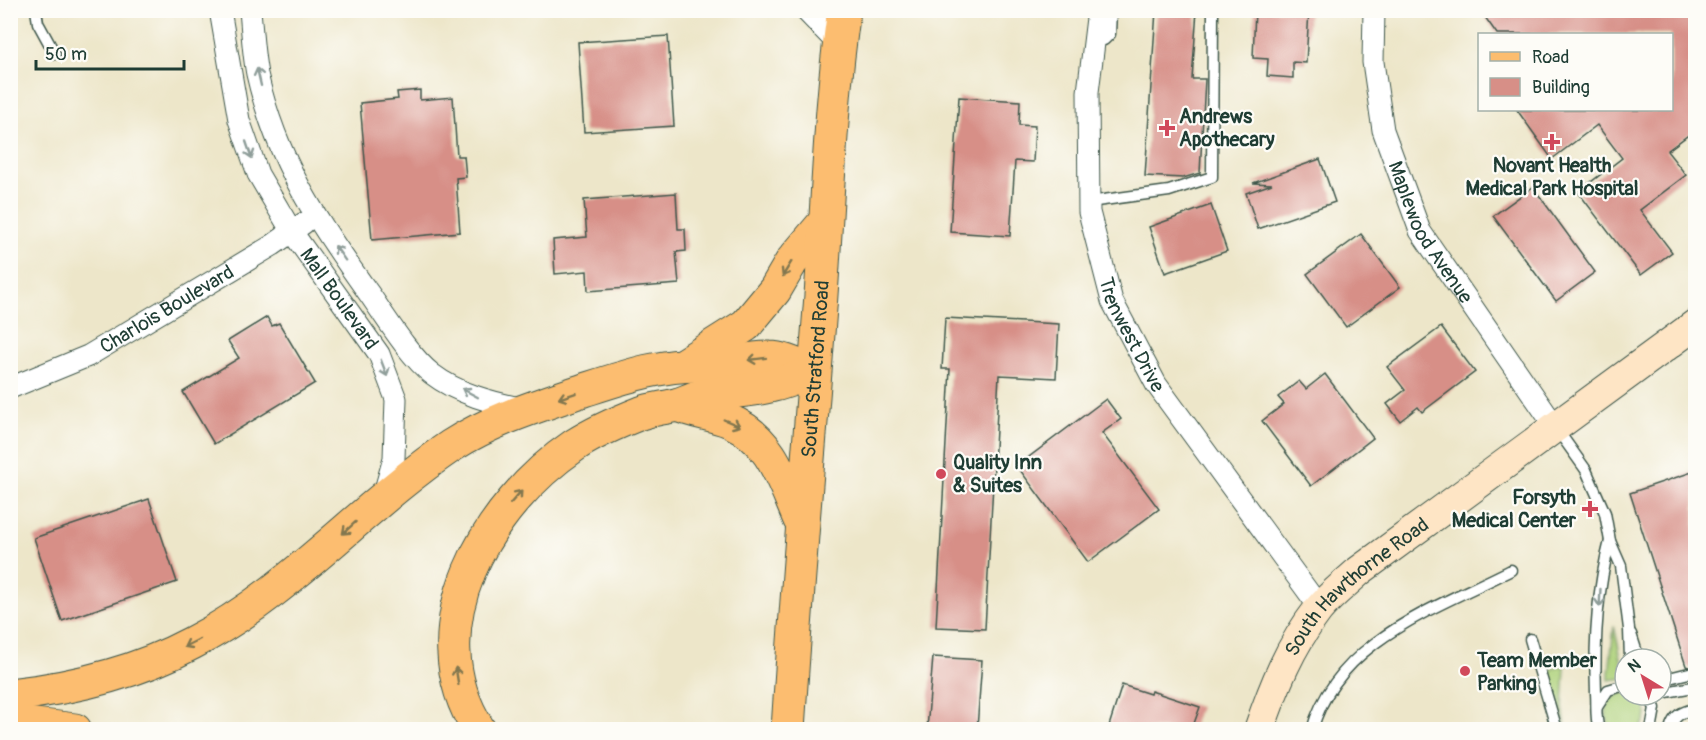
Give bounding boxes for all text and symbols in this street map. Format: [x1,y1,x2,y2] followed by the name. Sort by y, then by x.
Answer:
[36,33,184,71] scale bar
[1478,33,1673,111] legend
[45,43,87,66] text: 50 m
[1532,46,1569,69] text: Road
[252,68,264,87] one-way arrow
[1532,76,1590,99] text: Building
[1179,104,1275,152] place label: Andrews Apothecary
[1160,121,1174,135] marker: Andrews Apothecary
[1543,133,1561,151] marker: Novant Health Medical Park Hospital
[245,140,256,158] one-way arrow
[1466,153,1639,201] place label: Novant Health Medical Park Hospital
[1383,158,1479,308] street label: Maplewood Avenue
[295,243,384,354] street label: Mall Boulevard
[334,245,346,261] one-way arrow
[95,259,238,359] street label: Charlois Boulevard
[781,260,793,277] one-way arrow
[1094,274,1170,397] street label: Trenwest Drive
[796,279,835,459] street label: South Stratford Road
[748,354,768,365] one-way arrow
[379,358,390,377] one-way arrow
[461,387,479,399] one-way arrow
[558,391,577,402] one-way arrow
[723,418,741,429] one-way arrow
[953,450,1042,498] place label: Quality Inn & Suites
[934,467,948,481] marker: Quality Inn & Suites
[1452,485,1577,533] place label: Forsyth Medical Center
[509,490,523,505] one-way arrow
[1581,500,1599,518] marker: Forsyth Medical Center
[1279,512,1433,660] street label: South Hawthorne Road
[342,521,357,535] one-way arrow
[1594,588,1605,608] one-way arrow
[184,637,201,649] one-way arrow
[1613,647,1673,707] north arrow
[1476,648,1598,696] place label: Team Member Parking
[1624,655,1645,677] text: N
[1458,664,1472,678] marker: Team Member Parking
[452,666,463,686] one-way arrow

